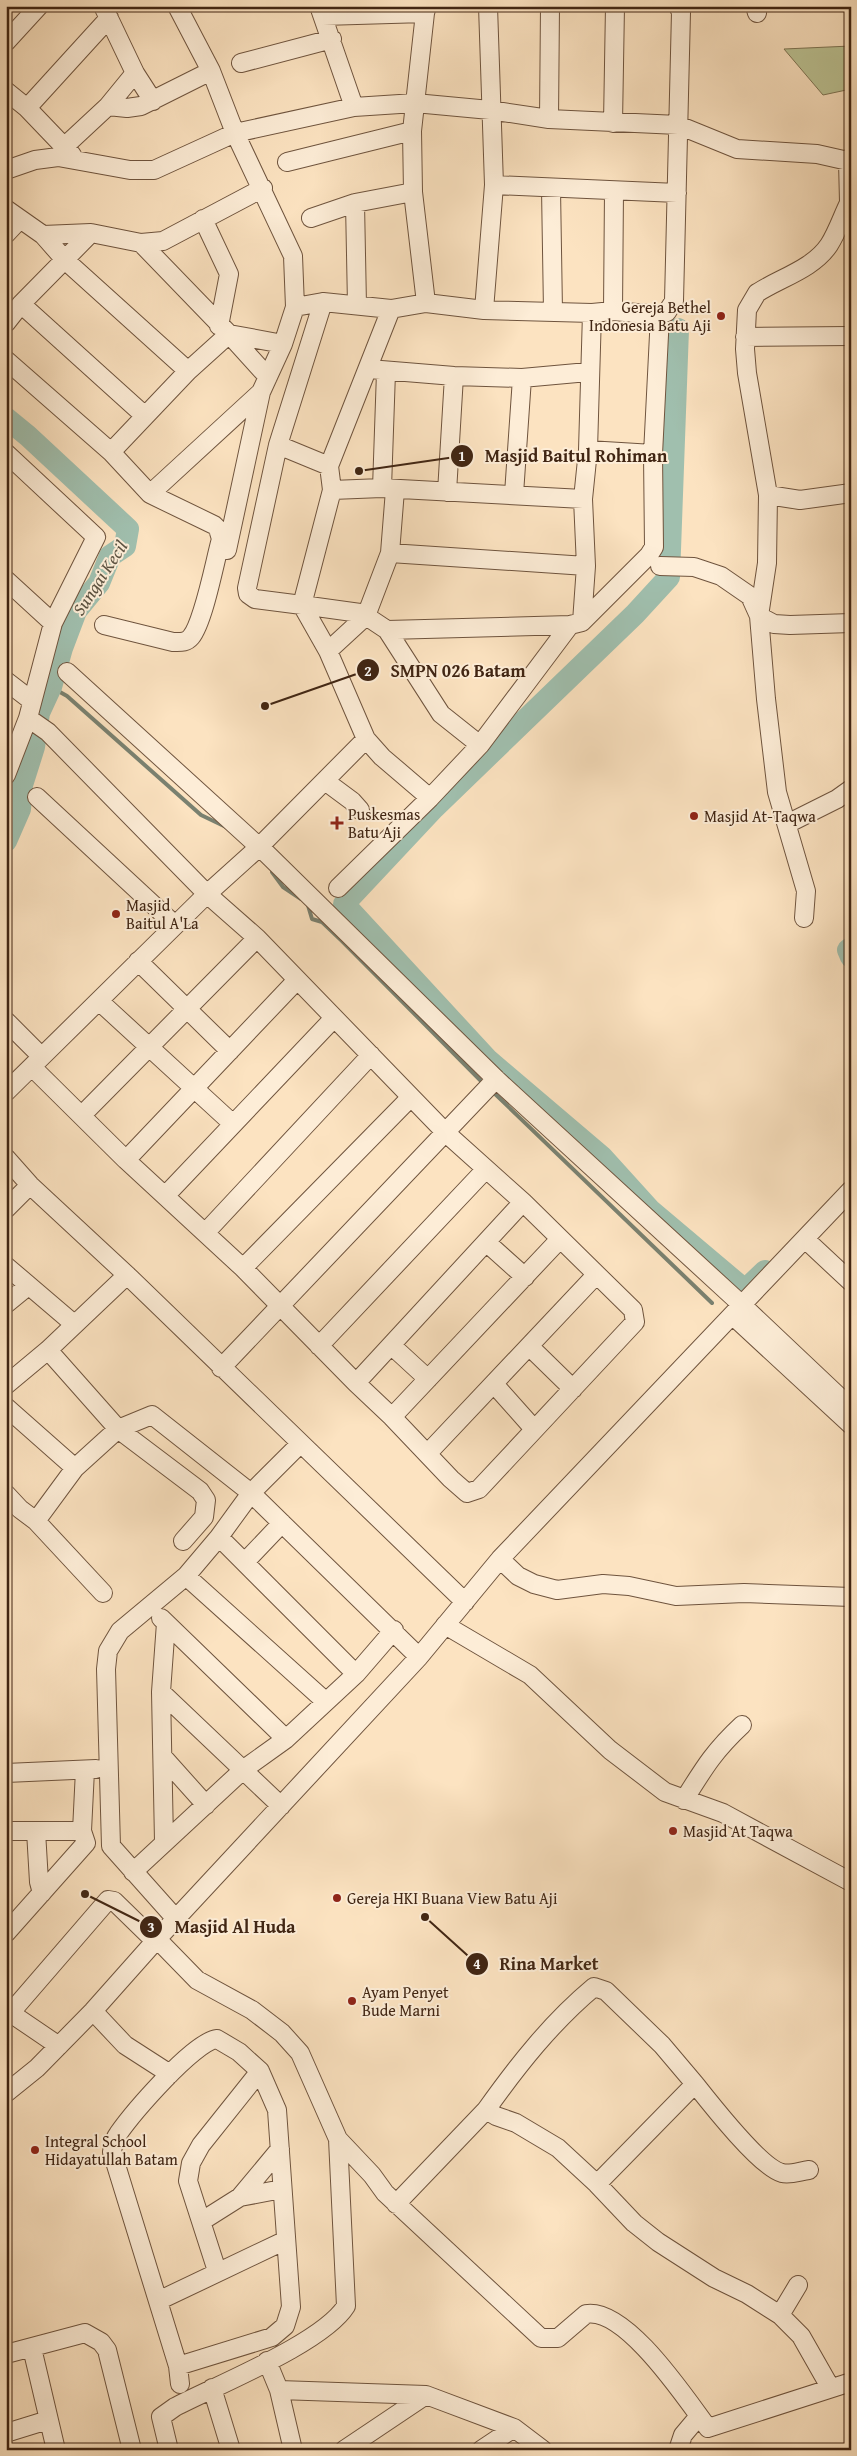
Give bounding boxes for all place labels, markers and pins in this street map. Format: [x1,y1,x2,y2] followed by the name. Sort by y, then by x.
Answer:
[589,295,712,337] place label: Gereja Bethel Indonesia Batu Aji
[715,310,727,322] marker: Gereja Bethel Indonesia Batu Aji
[449,440,677,473] callout: Masjid Baitul Rohiman
[356,654,536,687] callout: SMPN 026 Batam
[348,802,420,844] place label: Puskesmas Batu Aji
[704,804,816,828] place label: Masjid At-Taqwa
[688,810,700,822] marker: Masjid At-Taqwa
[330,816,344,830] marker: Puskesmas Batu Aji
[126,893,199,935] place label: Masjid Baitul A'La
[110,908,122,920] marker: Masjid Baitul A'La
[683,1819,793,1843] place label: Masjid At Taqwa
[667,1825,679,1837] marker: Masjid At Taqwa
[347,1886,558,1910] place label: Gereja HKI Buana View Batu Aji
[331,1892,343,1904] marker: Gereja HKI Buana View Batu Aji
[139,1910,305,1943] callout: Masjid Al Huda
[464,1947,608,1980] callout: Rina Market
[362,1980,449,2022] place label: Ayam Penyet Bude Marni
[346,1995,358,2007] marker: Ayam Penyet Bude Marni
[45,2129,178,2171] place label: Integral School Hidayatullah Batam
[29,2144,41,2156] marker: Integral School Hidayatullah Batam

